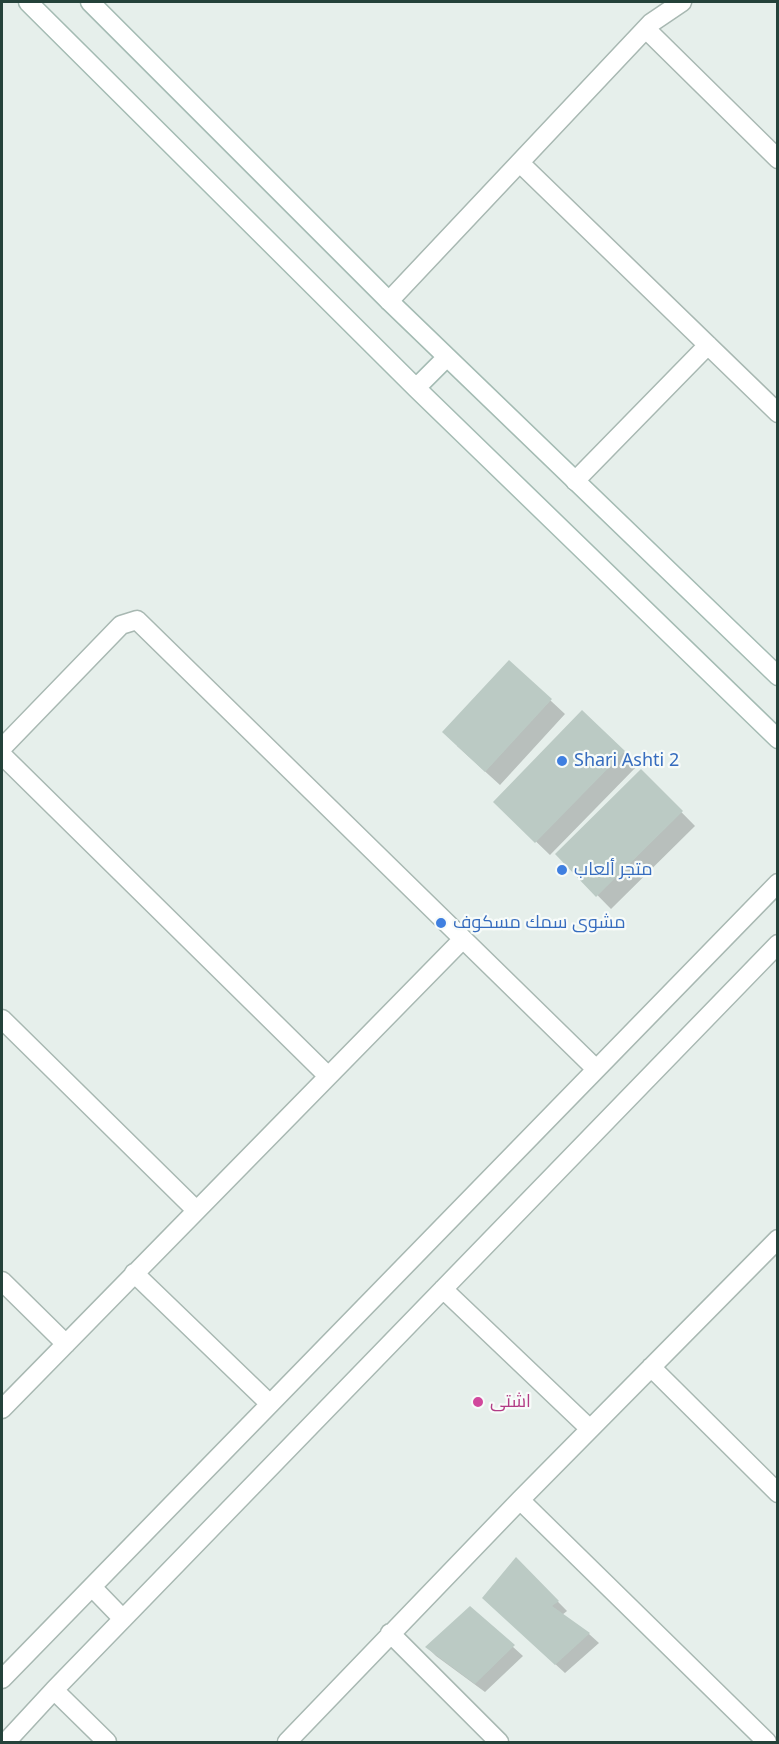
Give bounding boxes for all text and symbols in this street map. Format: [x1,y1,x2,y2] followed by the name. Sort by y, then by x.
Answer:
[574,750,679,772] place label: Shari Ashti 2
[555,754,569,768] marker: Shari Ashti 2
[574,859,653,881] place label: متجر ألعاب
[555,863,569,877] marker: متجر ألعاب
[453,912,626,934] place label: مشوى سمك مسكوف
[434,916,448,930] marker: مشوى سمك مسكوف
[490,1391,531,1413] place label: اشتی
[471,1395,485,1409] marker: اشتی

